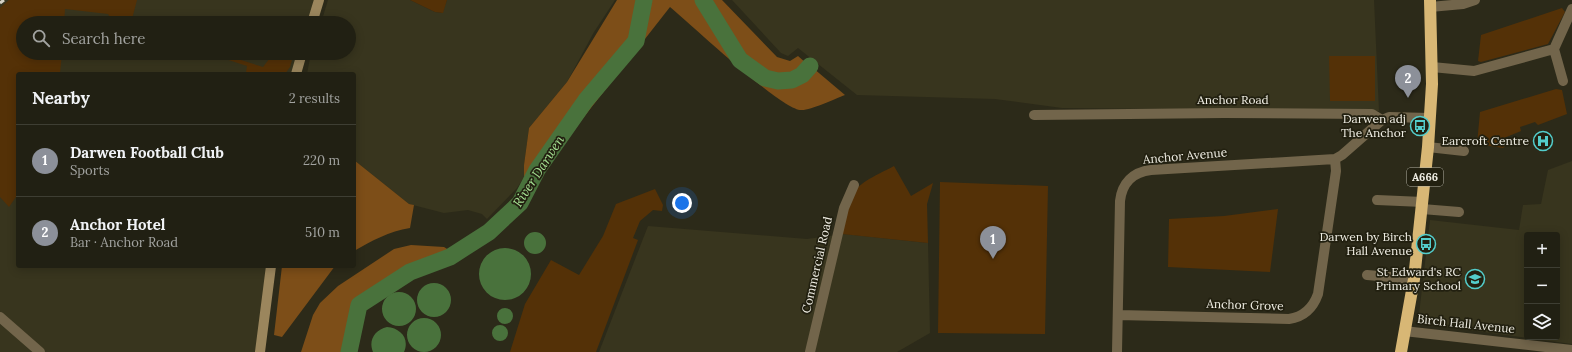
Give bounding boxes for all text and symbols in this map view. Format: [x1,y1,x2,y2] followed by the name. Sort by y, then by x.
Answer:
[16,16,356,60] search box
[30,27,52,49] icon: search
[62,29,145,48] text: Search here
[1395,65,1421,98] pin: 2
[32,87,90,109] text: Nearby
[289,90,340,107] text: 2 results
[1196,92,1269,107] street label: Anchor Road
[1341,111,1407,140] place label: Darwen adj The Anchor
[1409,115,1431,137] bus stop icon: Darwen adj The Anchor
[1532,130,1554,152] hospital icon: Earcroft Centre
[509,132,568,210] water label: River Darwen
[1441,133,1529,148] place label: Earcroft Centre
[70,143,224,162] text: Darwen Football Club
[1141,144,1228,167] street label: Anchor Avenue
[42,152,48,169] text: 1
[303,152,340,169] text: 220 m
[70,162,109,179] text: Sports
[1407,168,1443,186] road number: A666
[672,193,692,213] your location
[70,215,165,234] text: Anchor Hotel
[798,215,835,315] street label: Commercial Road
[42,224,48,241] text: 2
[305,224,340,241] text: 510 m
[980,226,1006,259] pin: 1
[1319,229,1412,258] place label: Darwen by Birch Hall Avenue
[1524,232,1560,340] map controls
[1524,232,1560,268] button: +
[1415,233,1437,255] bus stop icon: Darwen by Birch Hall Avenue
[70,234,178,251] text: Bar · Anchor Road
[1376,264,1462,293] place label: St Edward's RC Primary School
[1464,268,1486,290] school or university icon: St Edward's RC Primary School
[1524,268,1560,304] button: −
[1205,296,1284,313] street label: Anchor Grove
[1524,304,1560,340] button: layers
[1416,311,1516,336] street label: Birch Hall Avenue

